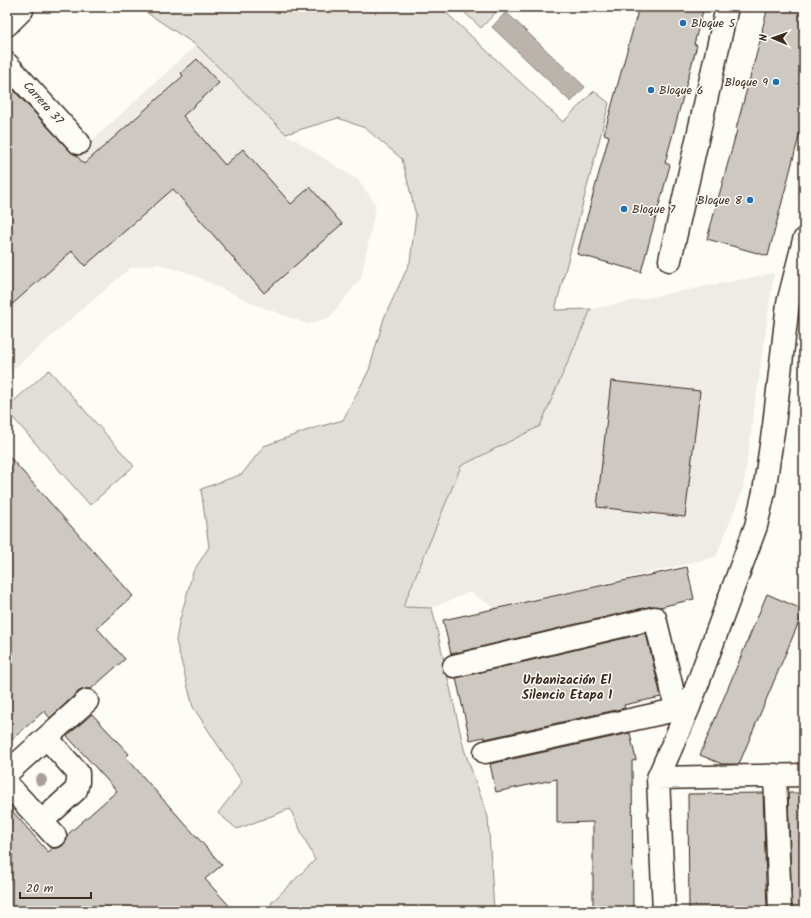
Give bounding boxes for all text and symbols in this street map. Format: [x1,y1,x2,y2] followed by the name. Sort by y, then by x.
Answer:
[691,14,737,33] place label: Bloque 5
[678,18,688,28] marker: Bloque 5
[753,18,793,58] north arrow
[755,34,773,41] text: N
[724,73,768,92] place label: Bloque 9
[18,77,68,129] street label: Carrera 37
[771,77,781,87] marker: Bloque 9
[659,81,703,100] place label: Bloque 6
[646,85,656,95] marker: Bloque 6
[697,191,743,210] place label: Bloque 8
[745,195,755,205] marker: Bloque 8
[632,200,676,219] place label: Bloque 7
[619,204,629,214] marker: Bloque 7
[522,670,612,706] district label: Urbanización El Silencio Etapa 1
[20,874,91,900] scale bar
[26,879,54,898] text: 20 m

